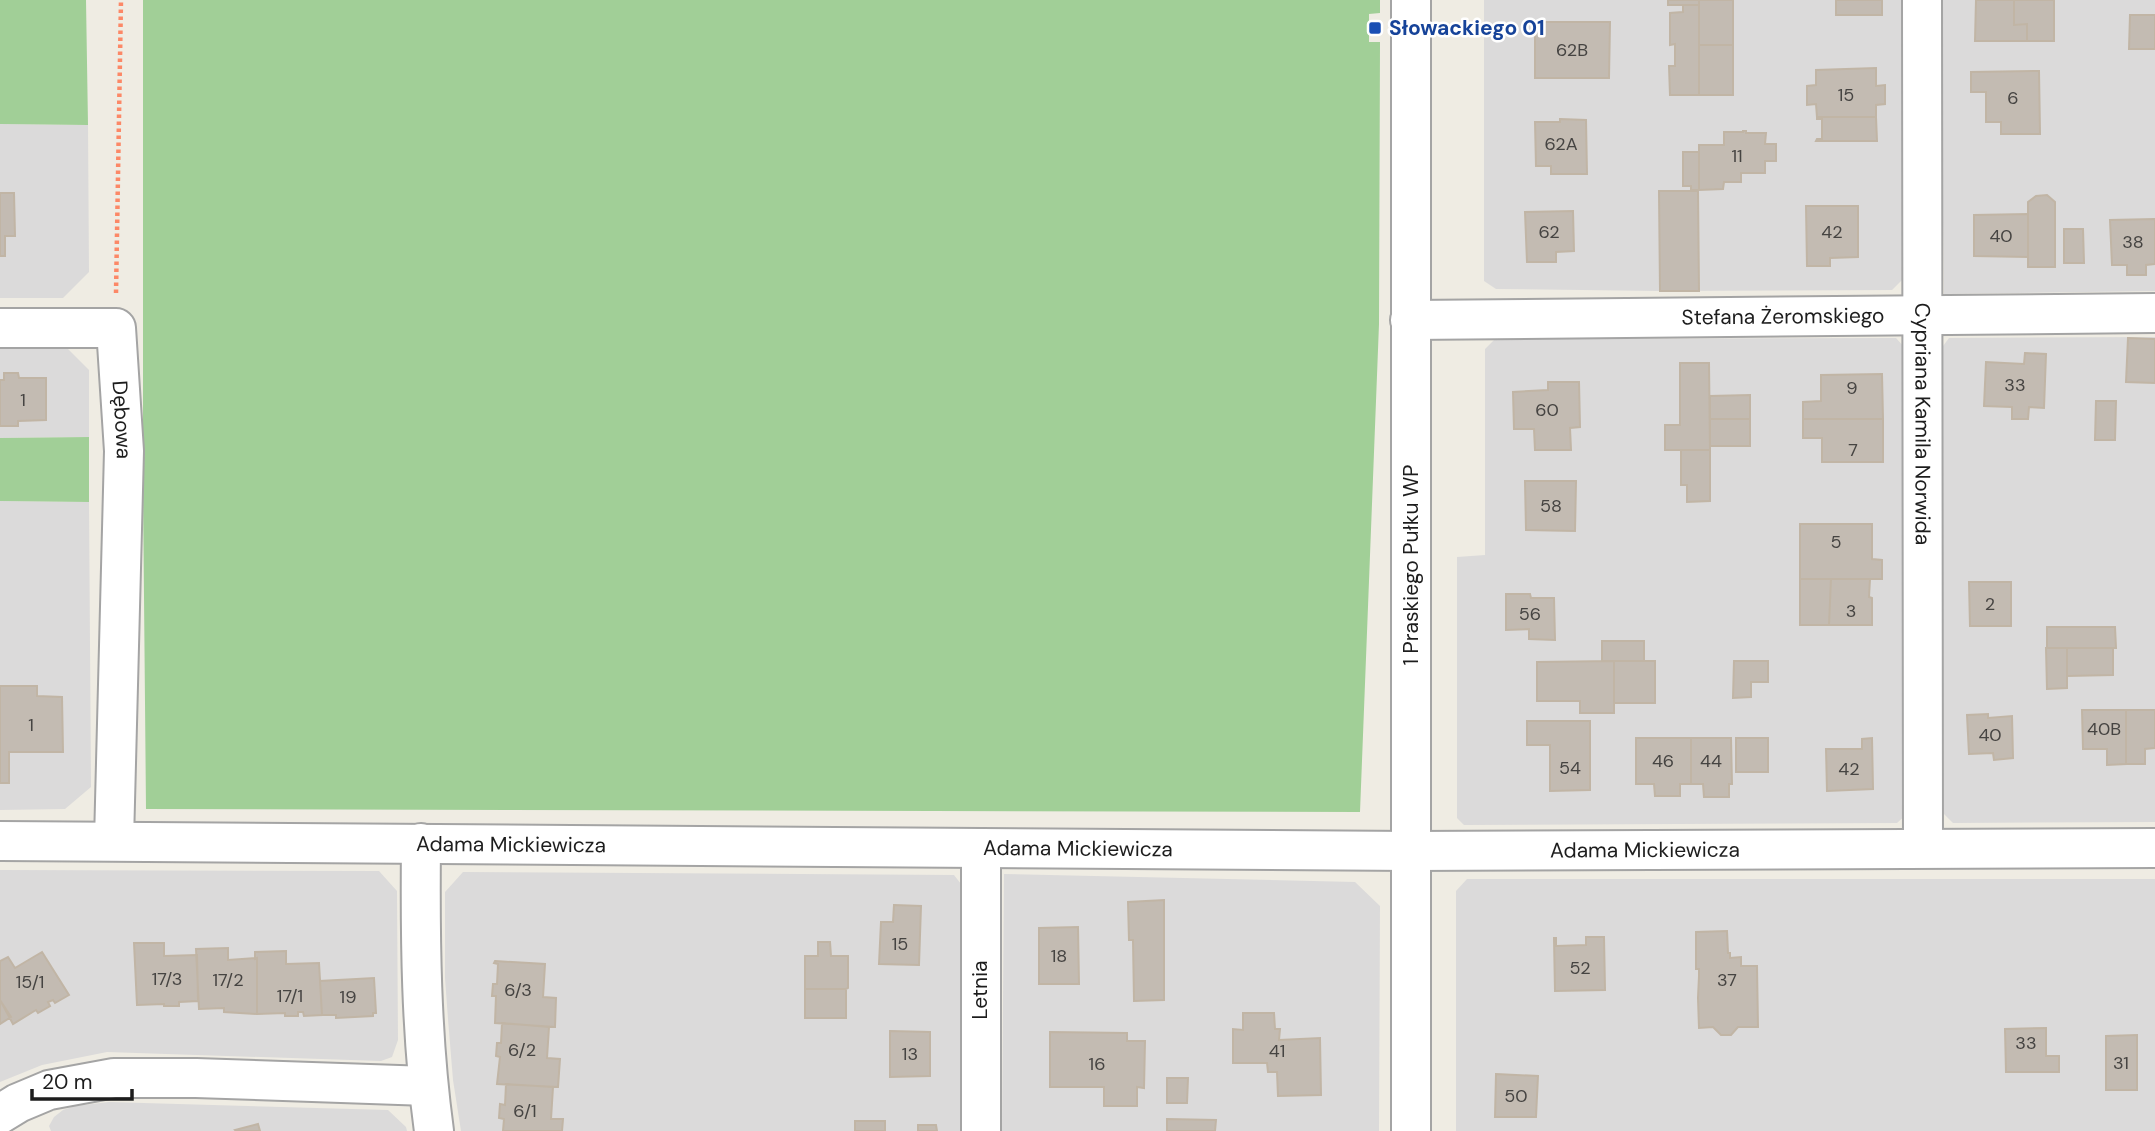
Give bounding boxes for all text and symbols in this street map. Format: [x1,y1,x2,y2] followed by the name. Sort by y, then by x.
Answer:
[1389,14,1545,42] place label: Słowackiego 01
[1367,20,1383,36] marker: Słowackiego 01
[1556,38,1588,62] house number: 62B
[1838,83,1854,107] house number: 15
[2007,86,2019,110] house number: 6
[1544,132,1578,156] house number: 62A
[1731,144,1743,168] house number: 11
[1538,220,1560,244] house number: 62
[1821,220,1843,244] house number: 42
[1989,224,2013,248] house number: 40
[2122,230,2144,254] house number: 38
[1681,302,1885,331] street label: Stefana Żeromskiego
[1908,303,1937,545] street label: Cypriana Kamila Norwida
[2004,373,2026,397] house number: 33
[1846,376,1858,400] house number: 9
[105,380,138,459] street label: Dębowa
[20,388,26,412] house number: 1
[1535,398,1559,422] house number: 60
[1848,438,1858,462] house number: 7
[1397,464,1425,666] street label: 1 Praskiego Pułku WP
[1540,494,1562,518] house number: 58
[1831,530,1841,554] house number: 5
[1985,592,1995,616] house number: 2
[1846,599,1856,623] house number: 3
[1519,602,1541,626] house number: 56
[28,713,34,737] house number: 1
[2087,717,2121,741] house number: 40B
[1978,723,2002,747] house number: 40
[1652,749,1674,773] house number: 46
[1700,749,1722,773] house number: 44
[1559,756,1581,780] house number: 54
[1838,757,1860,781] house number: 42
[416,830,606,859] street label: Adama Mickiewicza
[983,834,1173,863] street label: Adama Mickiewicza
[1550,836,1740,864] street label: Adama Mickiewicza
[892,932,908,956] house number: 15
[1051,944,1067,968] house number: 18
[1569,956,1591,980] house number: 52
[966,961,994,1019] street label: Letnia
[152,967,182,991] house number: 17/3
[212,968,244,992] house number: 17/2
[1717,968,1737,992] house number: 37
[16,970,44,994] house number: 15/1
[504,978,532,1002] house number: 6/3
[277,984,303,1008] house number: 17/1
[340,985,356,1009] house number: 19
[2015,1031,2037,1055] house number: 33
[508,1038,536,1062] house number: 6/2
[1269,1039,1285,1063] house number: 41
[902,1042,918,1066] house number: 13
[2113,1051,2129,1075] house number: 31
[1089,1052,1105,1076] house number: 16
[32,1058,131,1102] scale bar
[42,1068,93,1096] text: 20 m
[1504,1084,1528,1108] house number: 50
[513,1099,537,1123] house number: 6/1

